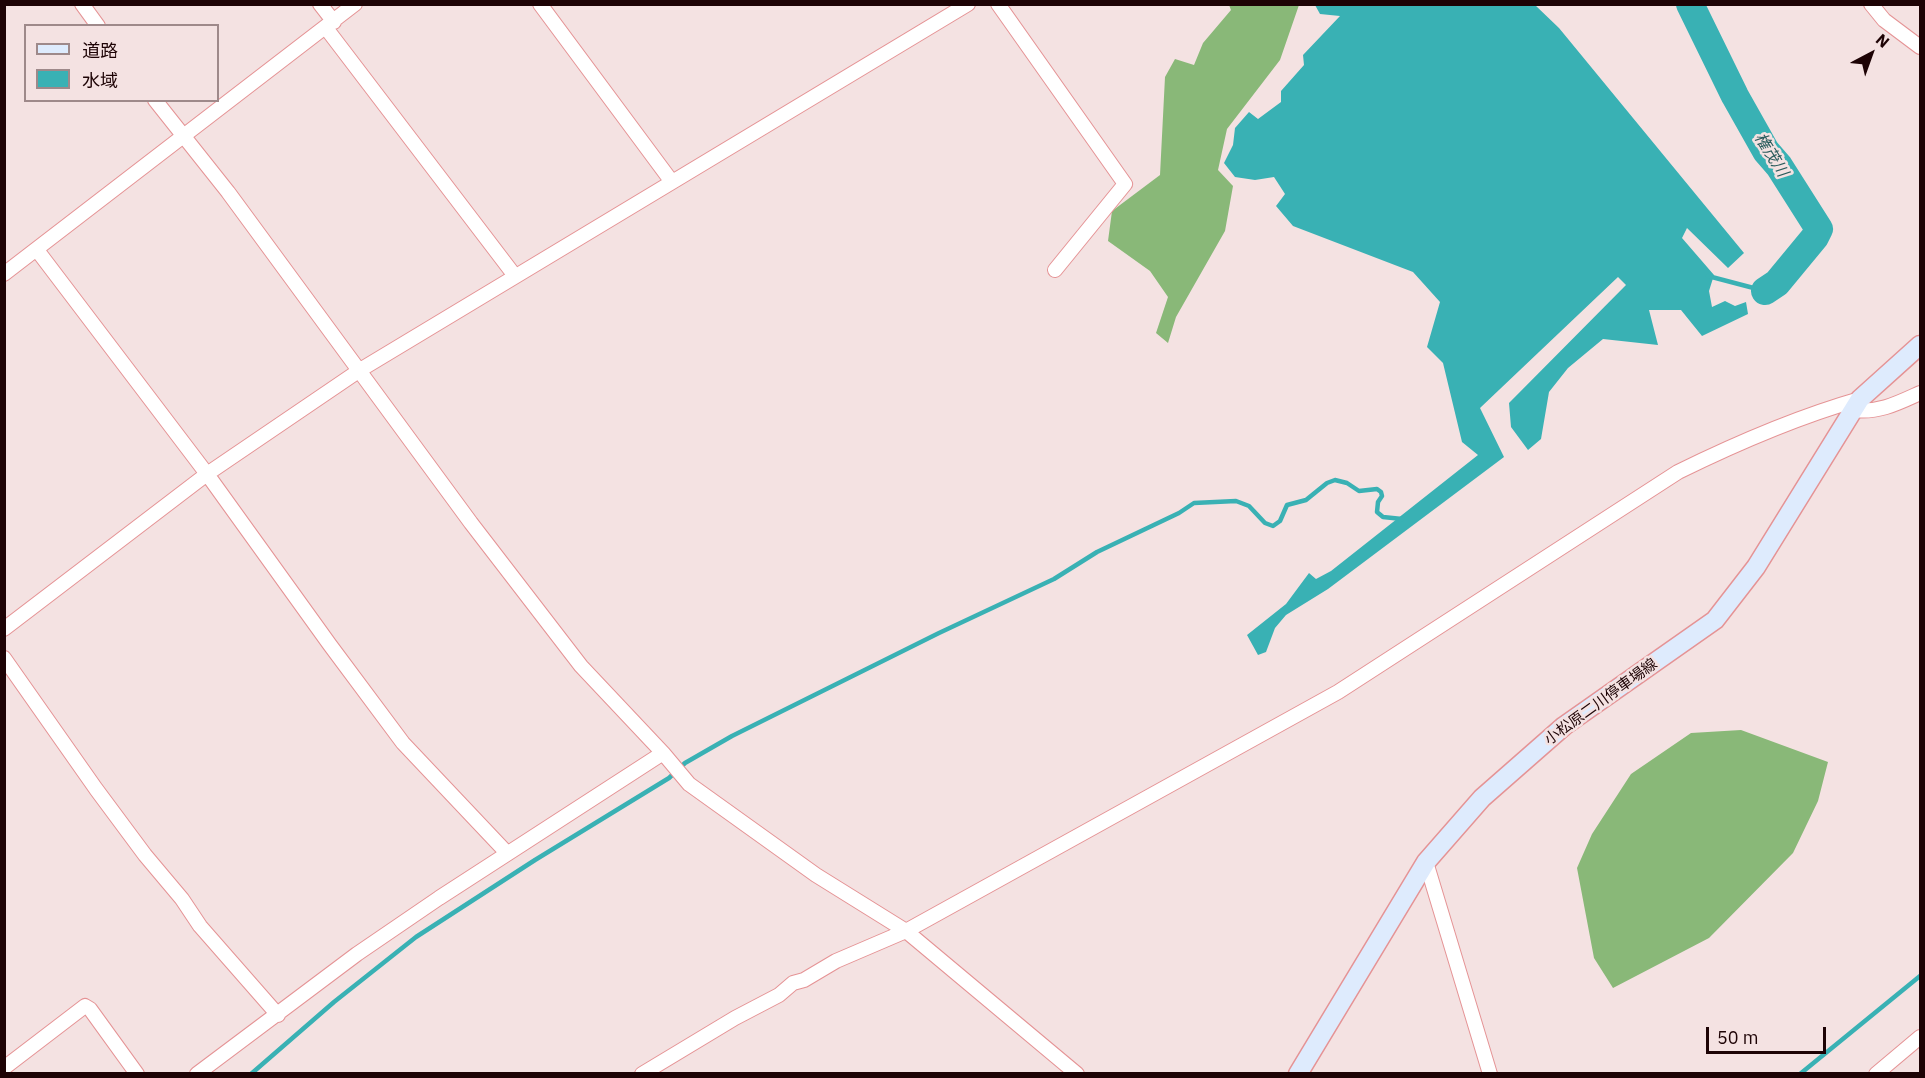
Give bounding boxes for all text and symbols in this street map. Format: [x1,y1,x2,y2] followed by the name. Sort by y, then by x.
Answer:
[24,24,219,102] legend
[1841,24,1901,84] north arrow
[1872,29,1894,52] text: N
[82,39,118,62] text: 道路
[82,69,118,92] text: 水域
[1750,130,1792,180] water label: 権茂川
[1541,655,1661,749] street label: 小松原二川停車場線
[1709,1015,1829,1053] scale bar
[1717,1026,1759,1049] text: 50 m

